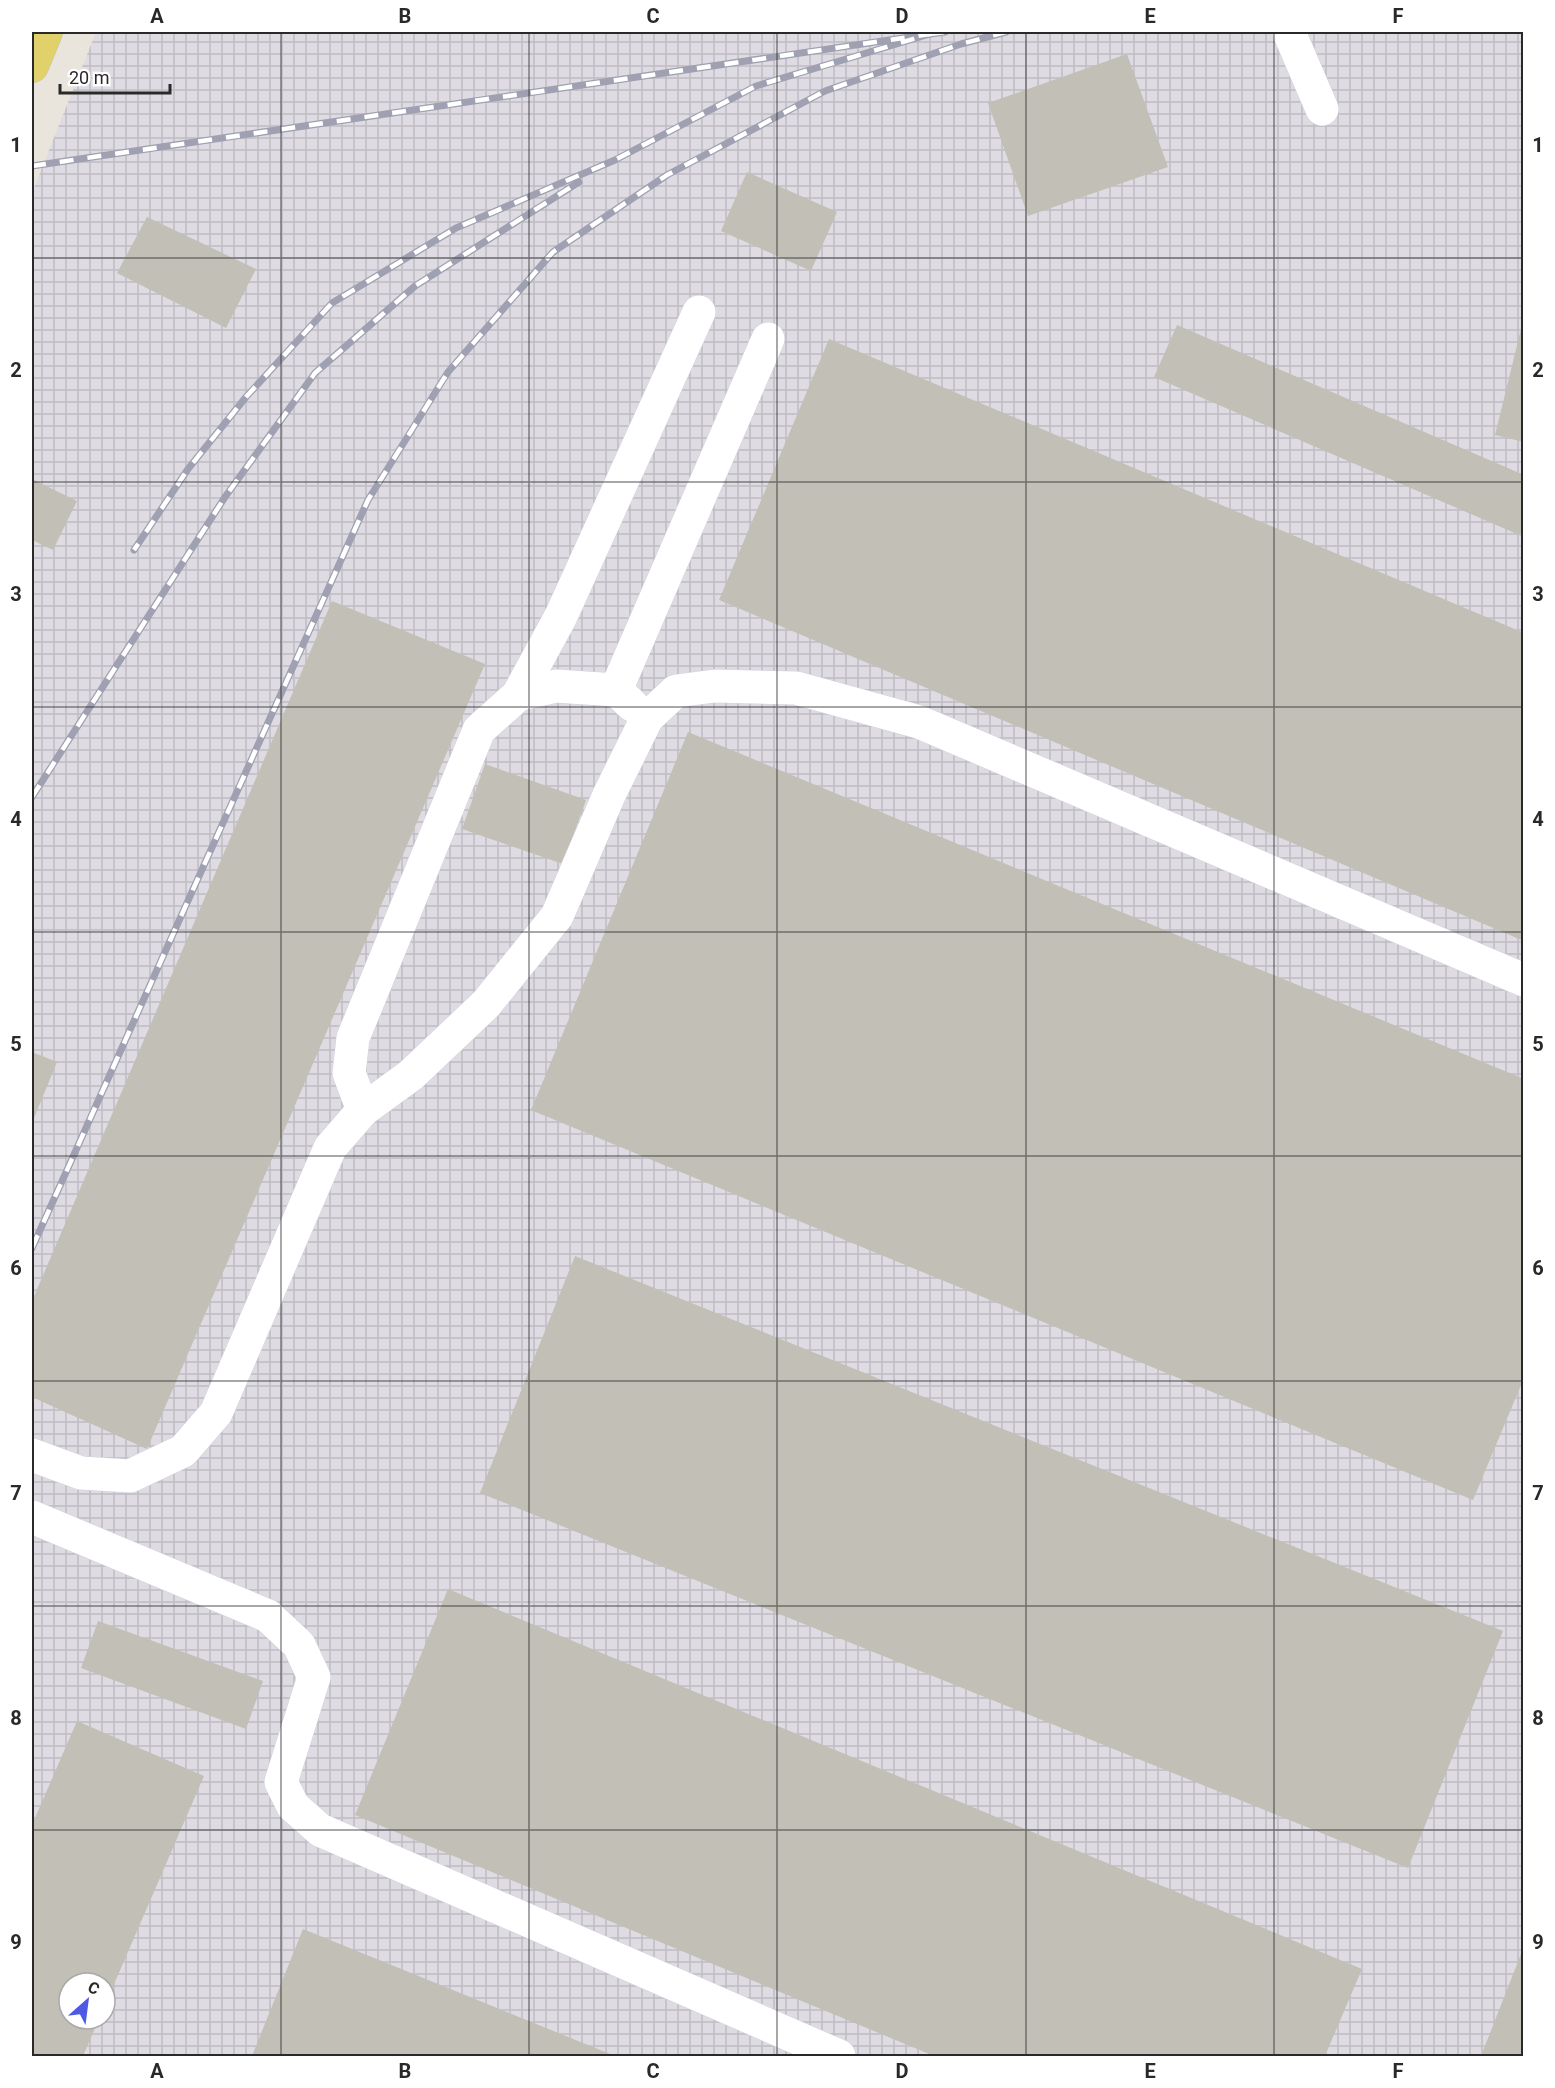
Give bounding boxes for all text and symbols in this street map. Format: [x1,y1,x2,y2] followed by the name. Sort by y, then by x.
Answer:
[150,4,164,28] text: A
[399,4,411,28] text: B
[646,4,660,28] text: C
[896,4,909,28] text: D
[1144,4,1156,28] text: E
[1393,4,1404,28] text: F
[60,57,170,95] scale bar
[69,67,109,88] text: 20 m
[10,133,22,157] text: 1
[1532,133,1544,157] text: 1
[10,358,22,382] text: 2
[1532,358,1544,382] text: 2
[10,582,22,606] text: 3
[1532,582,1544,606] text: 3
[10,807,22,831] text: 4
[1532,807,1544,831] text: 4
[10,1032,22,1056] text: 5
[1532,1032,1544,1056] text: 5
[10,1256,22,1280] text: 6
[1532,1256,1544,1280] text: 6
[10,1481,22,1505] text: 7
[1532,1481,1544,1505] text: 7
[10,1706,22,1730] text: 8
[1532,1706,1544,1730] text: 8
[10,1930,22,1954] text: 9
[1532,1930,1544,1954] text: 9
[57,1971,117,2031] north arrow
[85,1977,103,1999] text: С
[150,2059,164,2083] text: A
[399,2059,411,2083] text: B
[646,2059,660,2083] text: C
[896,2059,909,2083] text: D
[1144,2059,1156,2083] text: E
[1393,2059,1404,2083] text: F

